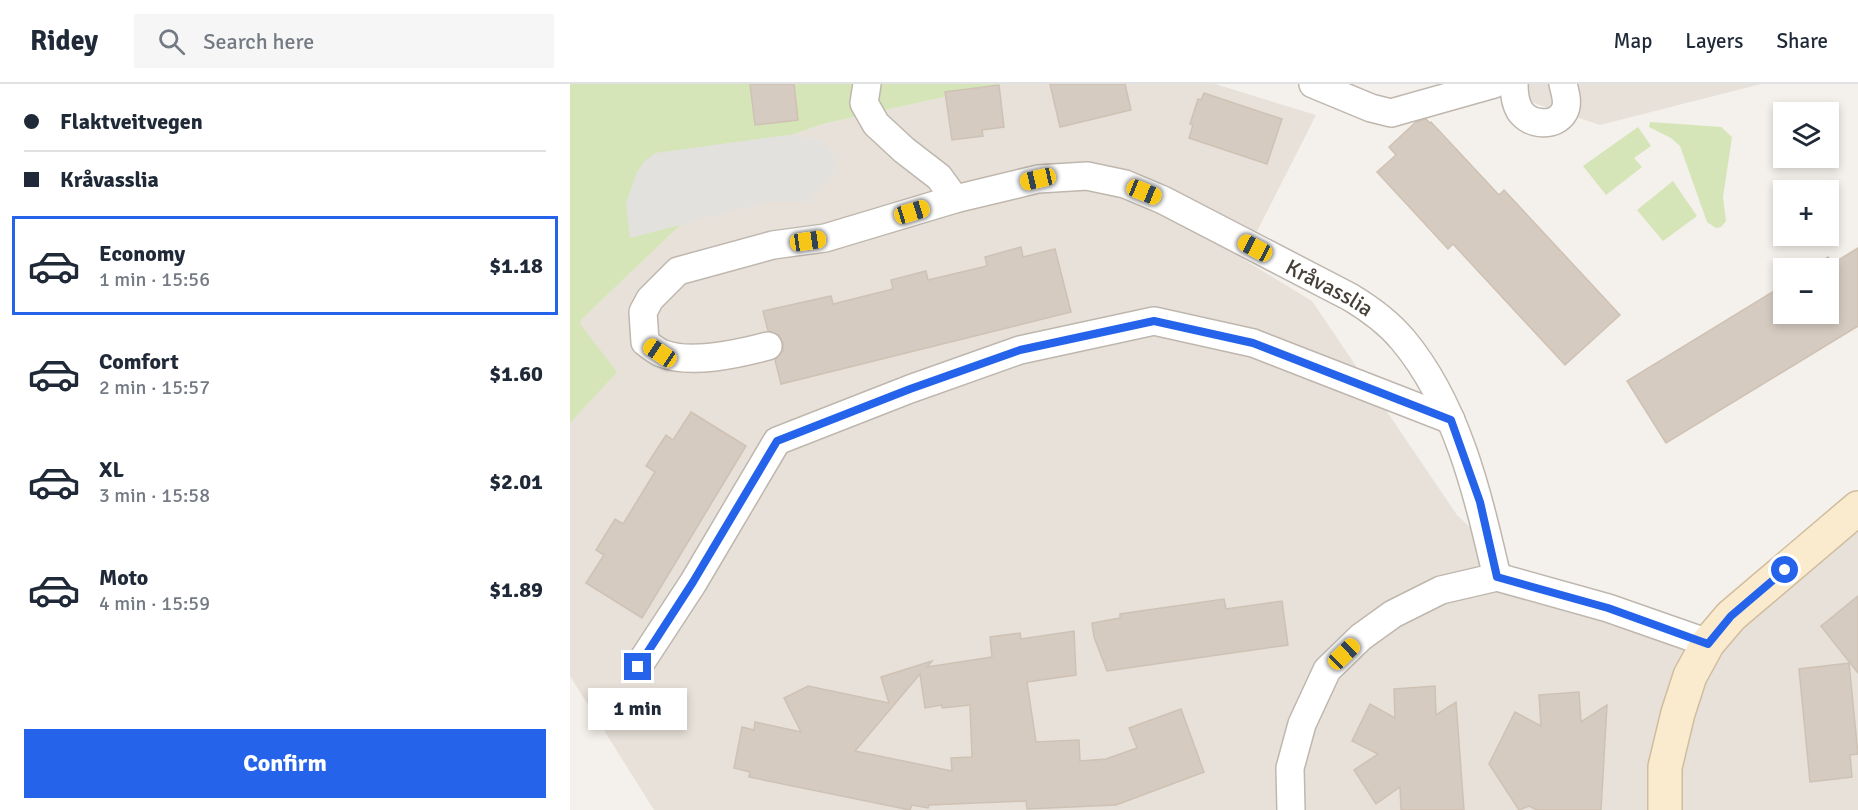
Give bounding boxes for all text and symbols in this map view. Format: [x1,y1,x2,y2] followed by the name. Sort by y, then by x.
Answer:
[134,14,554,68] search box
[30,24,98,58] text: Ridey
[155,25,188,58] icon: search
[203,28,314,55] text: Search here
[1614,28,1652,54] text: Map
[1685,28,1743,54] text: Layers
[1776,28,1828,54] text: Share
[1773,102,1839,324] map controls
[1773,102,1839,168] button: layers
[60,108,203,135] text: Flaktveitvegen
[60,166,159,193] text: Kråvasslia
[1018,166,1058,192] car
[1124,177,1164,207] car
[1773,180,1839,246] button: +
[892,198,932,226] car
[789,230,827,252] car
[1235,232,1275,264] car
[27,239,81,293] icon: car
[99,240,185,267] text: Economy
[489,252,543,279] text: $1.18
[1281,253,1379,322] street label: Kråvasslia
[1773,258,1839,324] button: −
[99,267,210,292] text: 1 min · 15:56
[640,335,680,371] car
[27,347,81,401] icon: car
[99,348,179,375] text: Comfort
[489,360,543,387] text: $1.60
[99,375,210,400] text: 2 min · 15:57
[27,455,81,509] icon: car
[99,456,124,483] text: XL
[489,468,543,495] text: $2.01
[99,483,210,508] text: 3 min · 15:58
[1771,556,1798,583] route start
[27,563,81,617] icon: car
[99,564,148,591] text: Moto
[489,576,543,603] text: $1.89
[99,591,210,616] text: 4 min · 15:59
[1325,635,1363,673] car
[624,653,651,680] route end
[589,688,688,730] callout: 1 min
[613,696,662,721] text: 1 min
[24,729,546,798] button: Confirm

